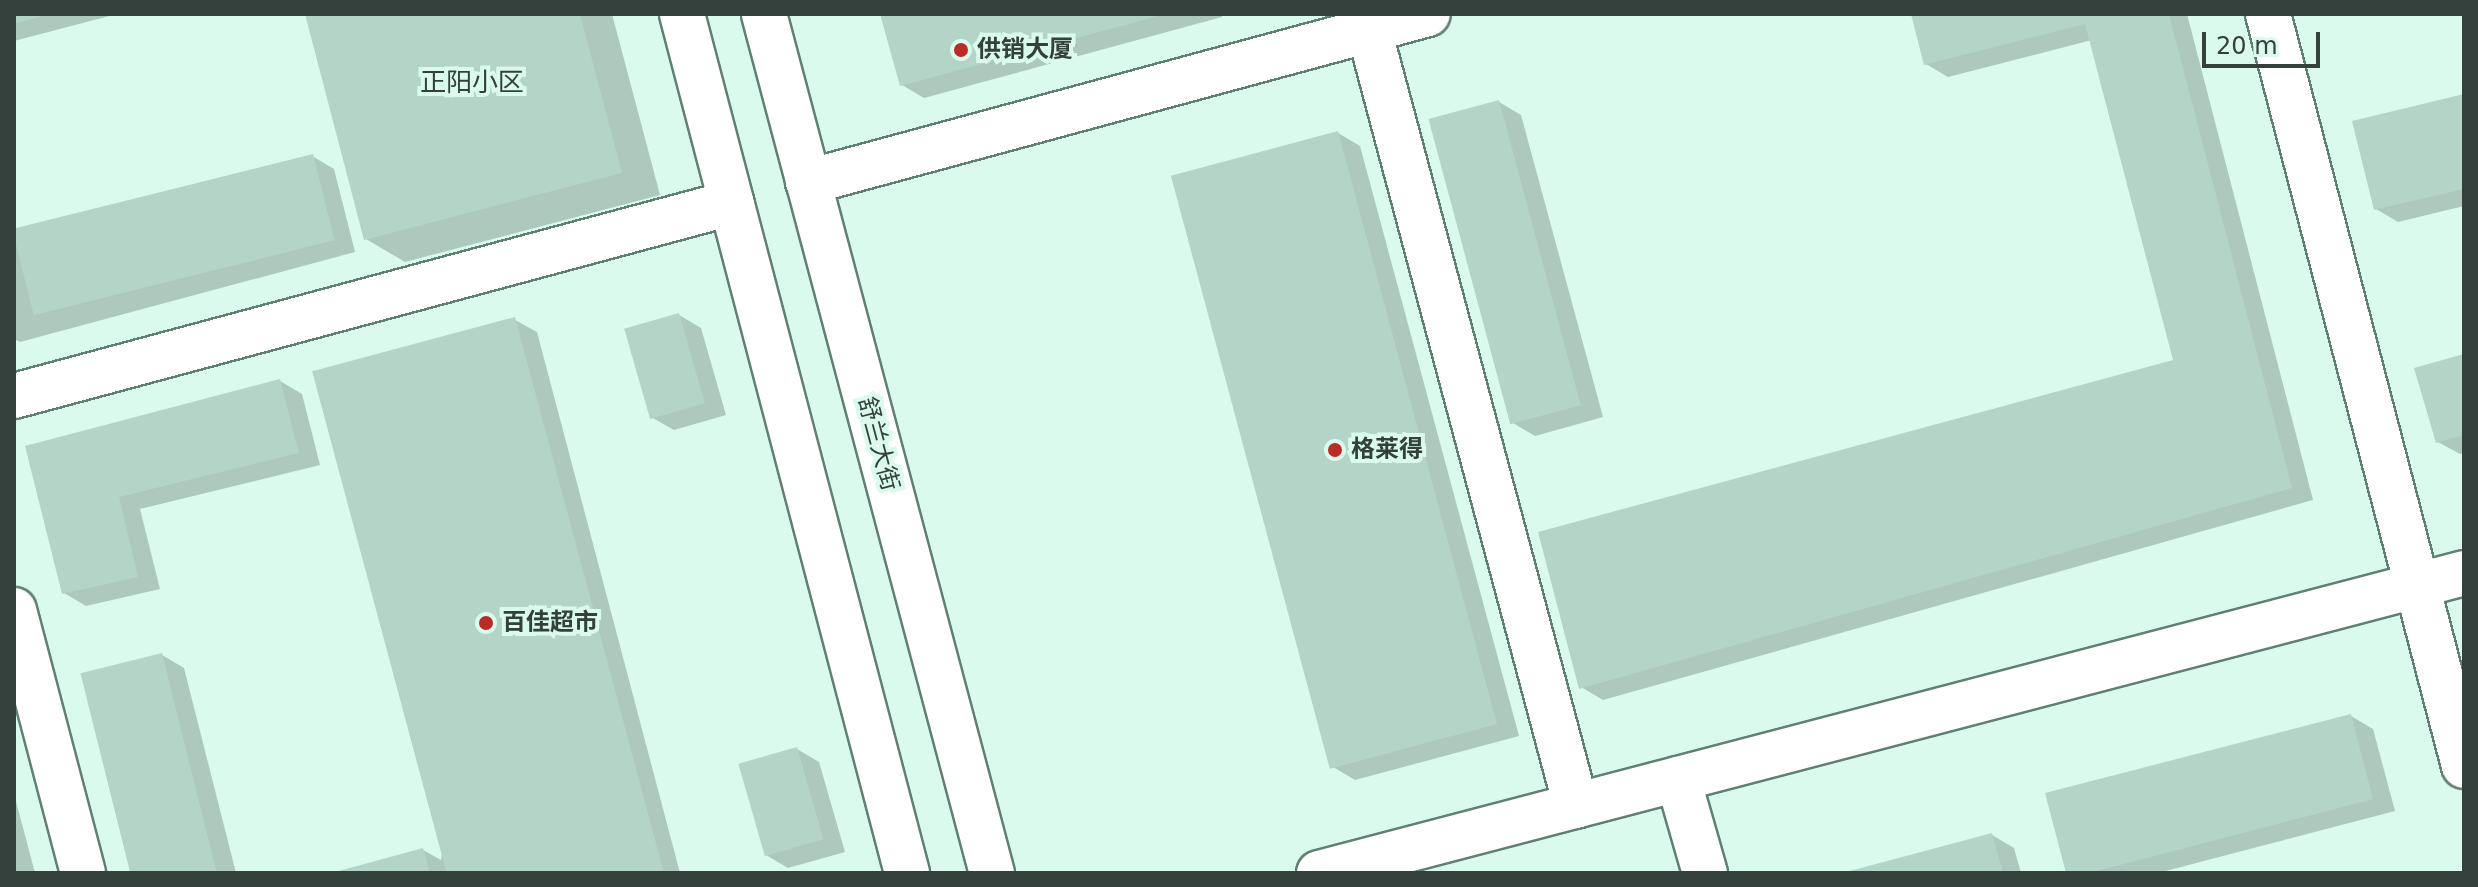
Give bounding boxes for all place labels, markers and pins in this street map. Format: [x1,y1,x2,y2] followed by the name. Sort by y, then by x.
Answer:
[977,36,1073,64] place label: 供销大厦
[952,41,970,59] marker: 供销大厦
[1351,436,1423,464] place label: 格莱得
[1326,441,1344,459] marker: 格莱得
[502,609,598,637] place label: 百佳超市
[477,614,495,632] marker: 百佳超市

